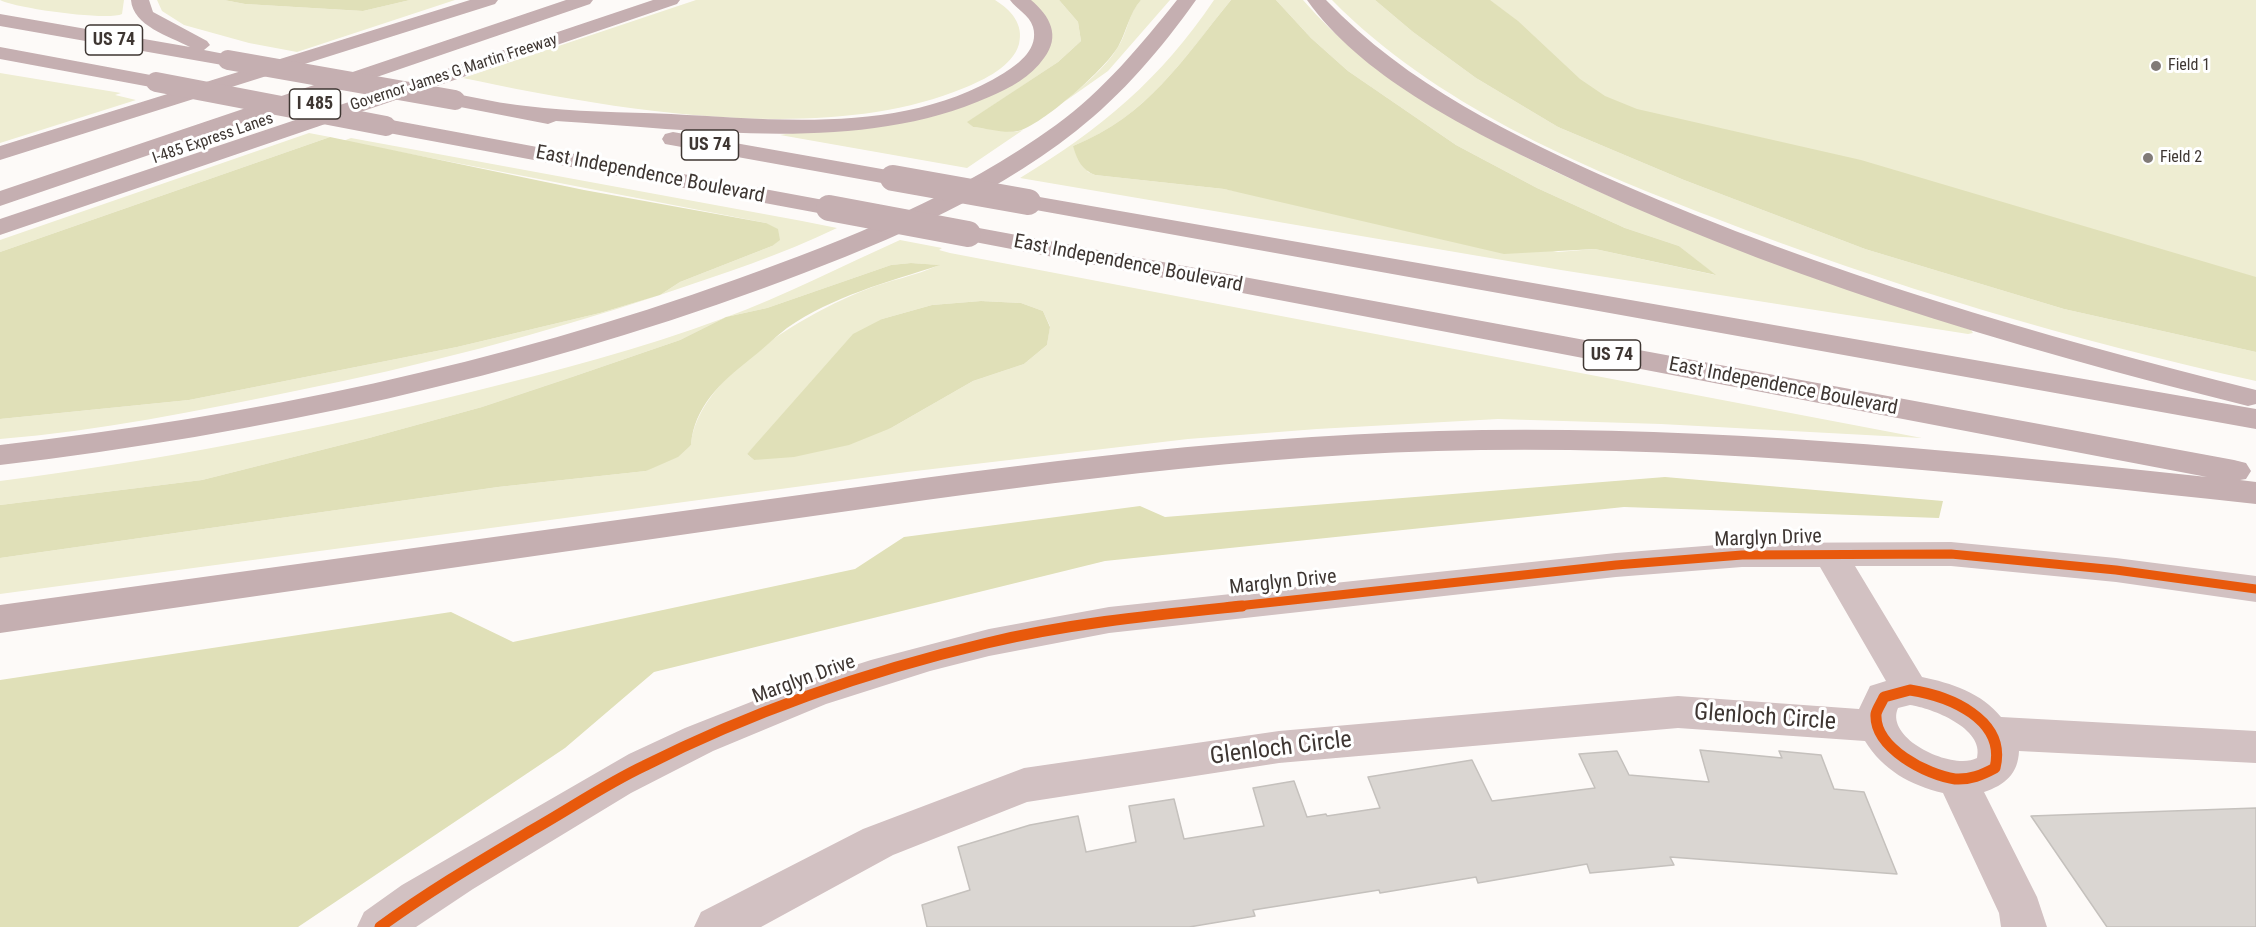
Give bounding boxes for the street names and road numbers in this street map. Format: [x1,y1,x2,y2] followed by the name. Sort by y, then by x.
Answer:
[86,25,142,55] road number: US 74
[348,30,560,116] street label: Governor James G Martin Freeway
[290,89,340,119] road number: I 485
[150,109,276,169] street label: I-485 Express Lanes
[682,130,738,160] road number: US 74
[534,141,766,209] street label: East Independence Boulevard
[1012,230,1244,298] street label: East Independence Boulevard
[1584,340,1640,370] road number: US 74
[1667,353,1899,421] street label: East Independence Boulevard
[1714,525,1822,553] street label: Marglyn Drive
[1228,565,1338,601] street label: Marglyn Drive
[749,650,859,710] street label: Marglyn Drive
[1693,699,1837,737] street label: Glenloch Circle
[1209,726,1353,772] street label: Glenloch Circle

